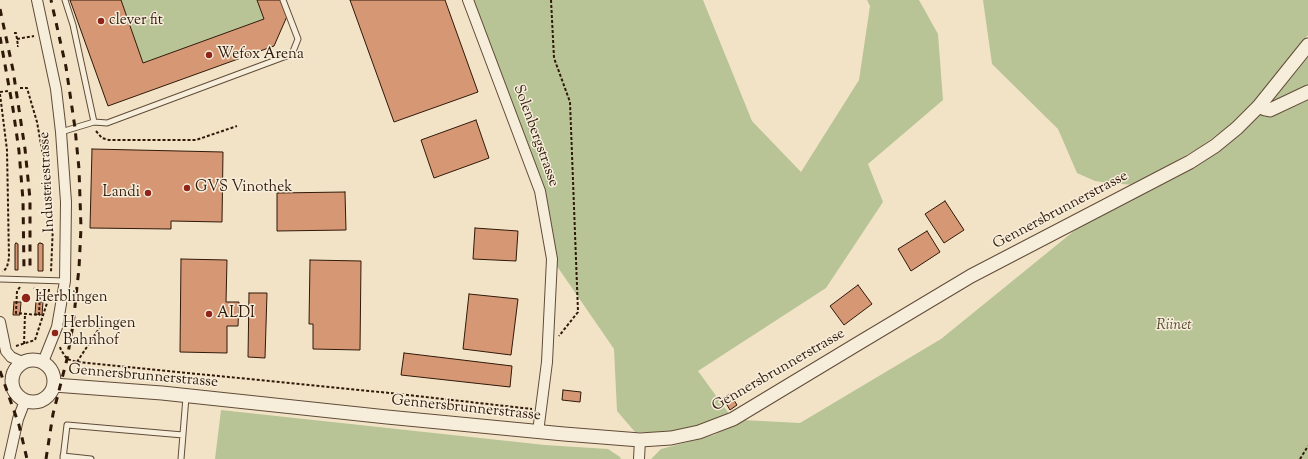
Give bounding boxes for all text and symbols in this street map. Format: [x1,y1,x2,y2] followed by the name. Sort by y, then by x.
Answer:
[109,12,163,30] place label: clever fit
[96,16,106,26] marker: clever fit
[217,46,304,64] place label: Wefox Arena
[204,50,214,60] marker: Wefox Arena
[508,83,562,189] street label: Solenbergstrasse
[36,131,60,233] street label: Industriestrasse
[990,168,1132,254] street label: Gennersbrunnerstrasse
[195,179,292,197] place label: GVS Vinothek
[182,183,192,193] marker: GVS Vinothek
[103,184,140,202] place label: Landi
[143,188,153,198] marker: Landi
[35,289,108,307] place label: Herblingen
[20,292,32,304] marker: Herblingen
[217,305,255,323] place label: ALDI
[204,309,214,319] marker: ALDI
[63,315,136,350] place label: Herblingen Bahnhof
[1156,317,1192,335] park label: Riinet
[709,326,849,416] street label: Gennersbrunnerstrasse
[50,328,60,338] marker: Herblingen Bahnhof
[67,361,219,393] street label: Gennersbrunnerstrasse
[390,392,542,426] street label: Gennersbrunnerstrasse

